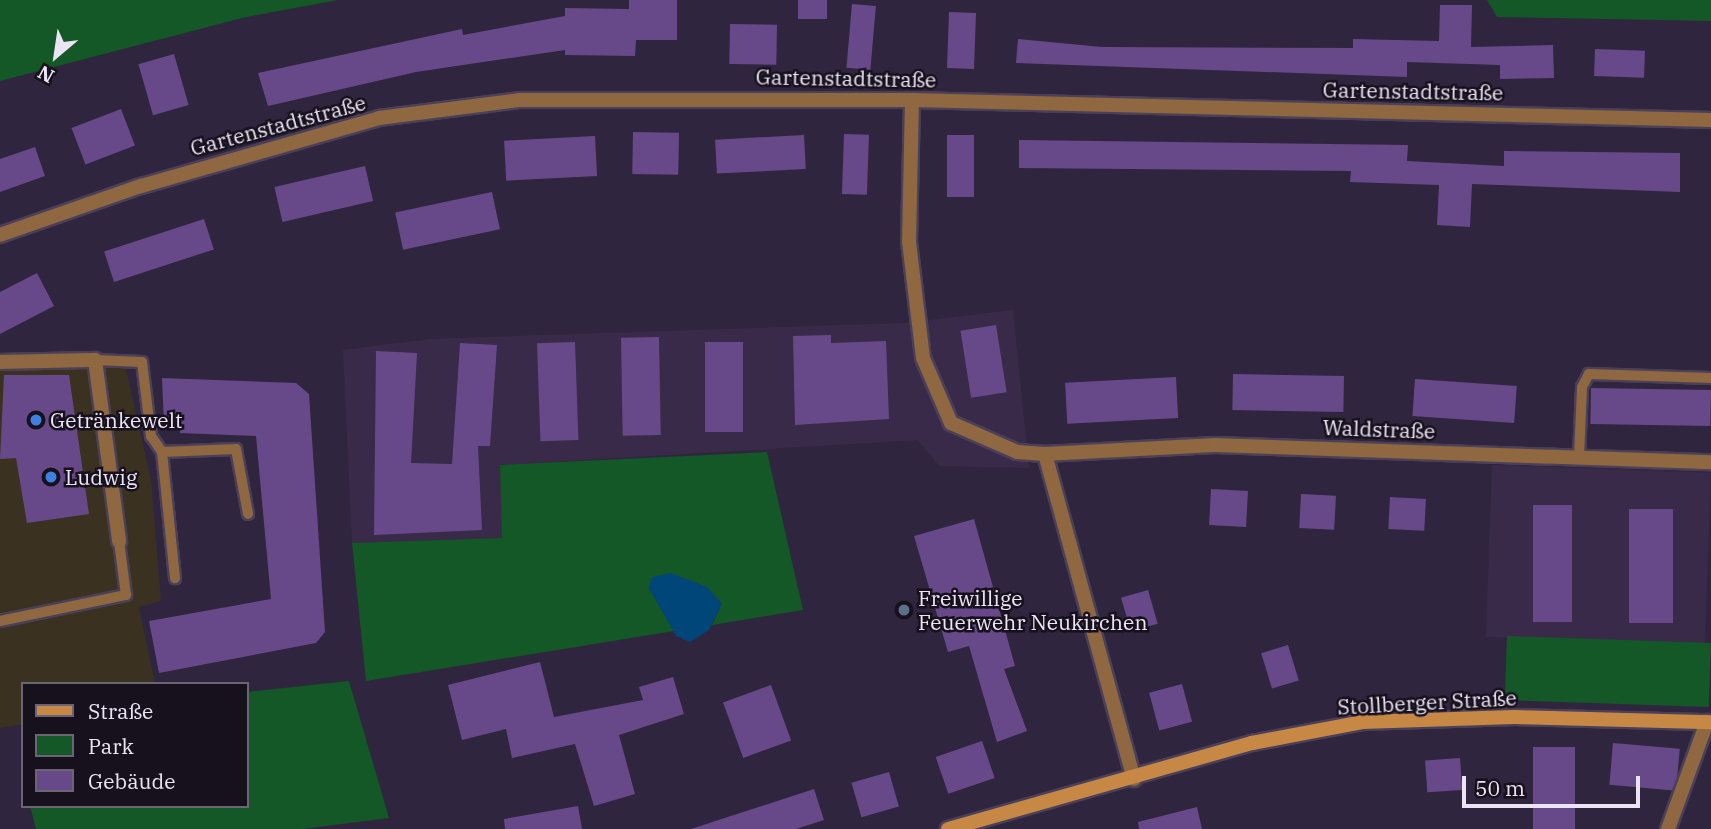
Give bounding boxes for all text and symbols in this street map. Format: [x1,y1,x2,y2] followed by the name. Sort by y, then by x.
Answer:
[21,21,91,91] north arrow
[33,60,58,89] text: N
[756,64,936,92] street label: Gartenstadtstraße
[1323,77,1503,105] street label: Gartenstadtstraße
[188,89,368,161] street label: Gartenstadtstraße
[50,407,182,433] place label: Getränkewelt
[28,412,44,428] marker: Getränkewelt
[1322,414,1436,444] street label: Waldstraße
[65,464,137,490] place label: Ludwig
[43,469,59,485] marker: Ludwig
[918,585,1148,635] place label: Freiwillige Feuerwehr Neukirchen
[896,602,912,618] marker: Freiwillige Feuerwehr Neukirchen
[21,682,248,808] legend
[1337,685,1517,719] street label: Stollberger Straße
[88,697,153,725] text: Straße
[88,732,134,760] text: Park
[1466,762,1644,806] scale bar
[88,767,176,795] text: Gebäude
[1475,774,1525,802] text: 50 m

